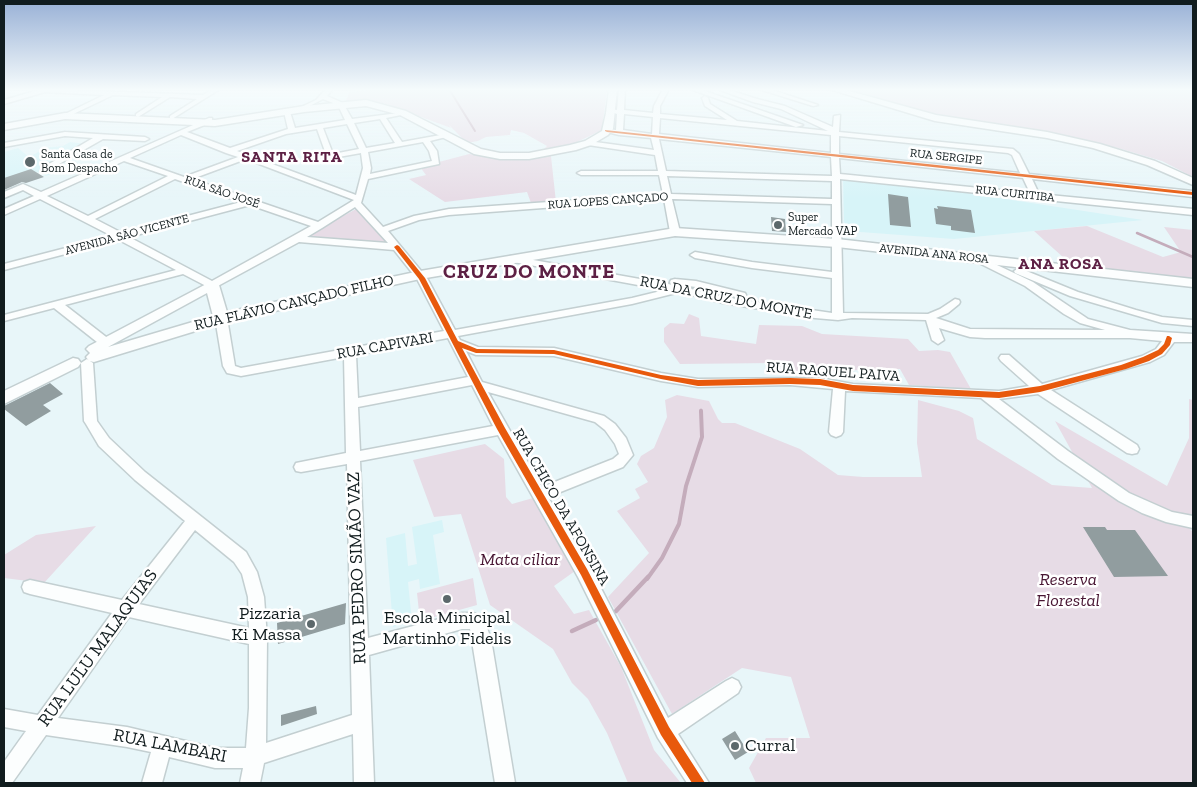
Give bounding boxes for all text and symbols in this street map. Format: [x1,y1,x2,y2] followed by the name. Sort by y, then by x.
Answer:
[909,146,983,168] street label: RUA SERGIPE
[240,147,344,167] district label: SANTA RITA
[41,148,118,176] place label: Santa Casa de Bom Despacho
[23,155,37,169] marker: Santa Casa de Bom Despacho
[183,172,261,212] street label: RUA SÃO JOSÉ
[975,183,1055,205] street label: RUA CURITIBA
[547,190,669,212] street label: RUA LOPES CANÇADO
[63,211,191,259] street label: AVENIDA SÃO VICENTE
[788,211,857,239] place label: Super Mercado VAP
[772,219,784,231] marker: Super Mercado VAP
[879,241,989,267] street label: AVENIDA ANA ROSA
[1017,254,1105,274] district label: ANA ROSA
[441,260,617,284] district label: CRUZ DO MONTE
[192,271,396,335] street label: RUA FLÁVIO CANÇADO FILHO
[638,272,814,324] street label: RUA DA CRUZ DO MONTE
[335,329,435,363] street label: RUA CAPIVARI
[766,358,900,386] street label: RUA RAQUEL PAIVA
[509,425,613,589] street label: RUA CHICO DA AFONSINA
[343,471,371,665] street label: RUA PEDRO SIMÃO VAZ
[480,549,560,571] park label: Mata ciliar
[34,565,162,731] street label: RUA LULU MALAQUIAS
[1036,569,1100,612] park label: Reserva Florestal
[441,593,453,605] marker: Escola Minicipal Martinho Fidelis
[231,603,301,646] place label: Pizzaria Ki Massa
[383,607,511,650] place label: Escola Minicipal Martinho Fidelis
[305,618,317,630] marker: Pizzaria Ki Massa
[111,724,229,768] street label: RUA LAMBARI
[745,735,795,757] place label: Curral
[729,740,741,752] marker: Curral

